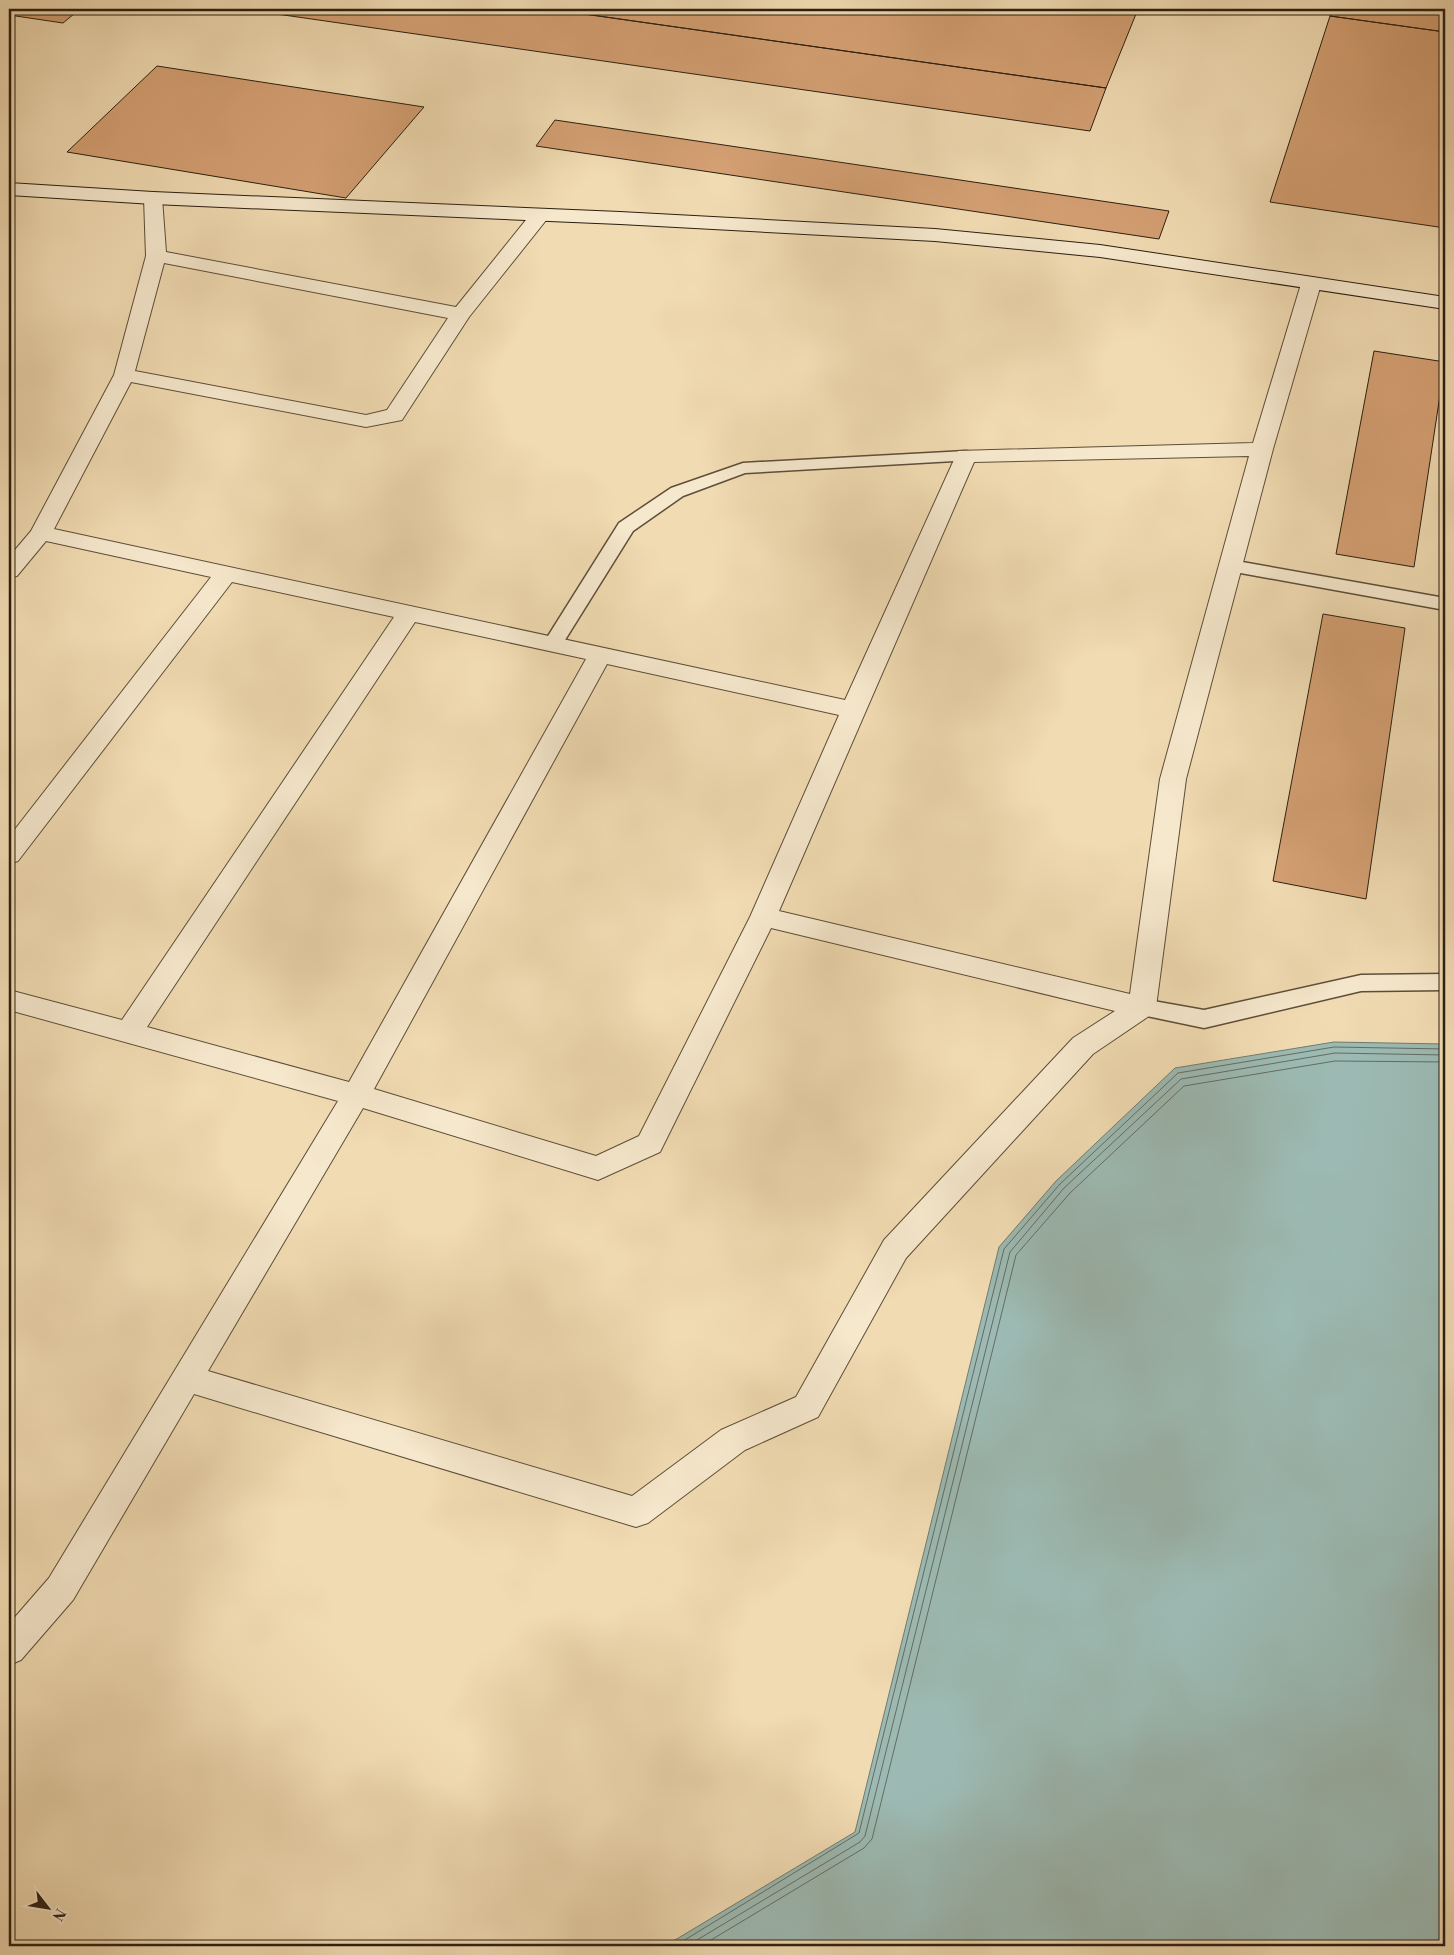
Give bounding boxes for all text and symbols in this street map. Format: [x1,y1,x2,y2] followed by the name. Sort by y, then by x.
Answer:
[22,1882,72,1932] north arrow
[48,1905,69,1924] text: N

